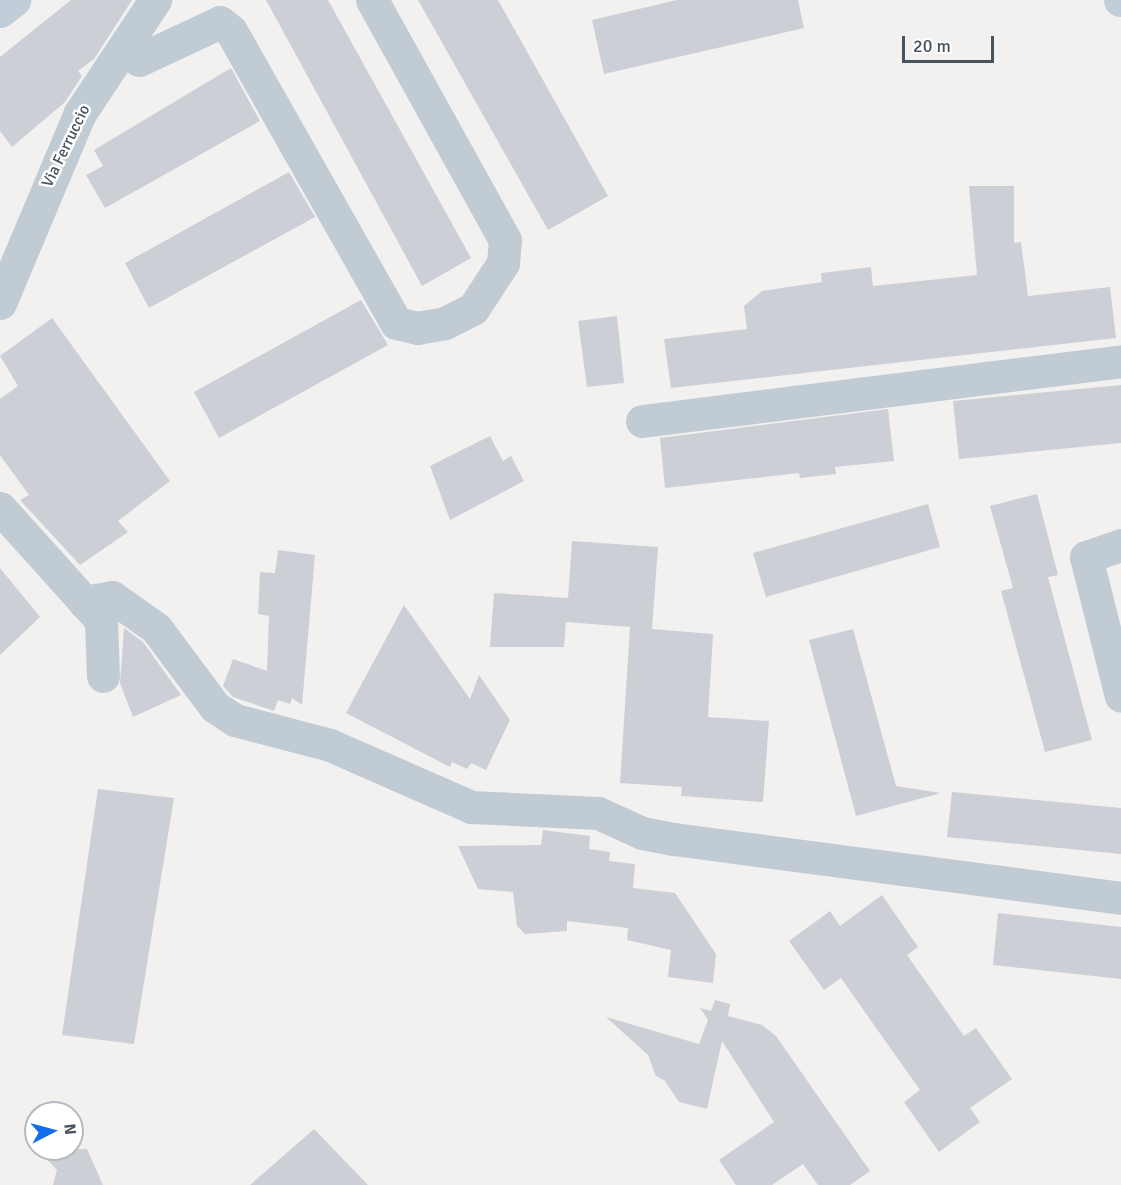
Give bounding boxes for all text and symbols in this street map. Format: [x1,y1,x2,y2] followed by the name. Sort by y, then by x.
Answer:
[905,24,996,62] scale bar
[913,35,951,57] text: 20 m
[38,102,94,190] street label: Via Ferruccio
[24,1101,84,1161] north arrow
[59,1123,80,1136] text: N

